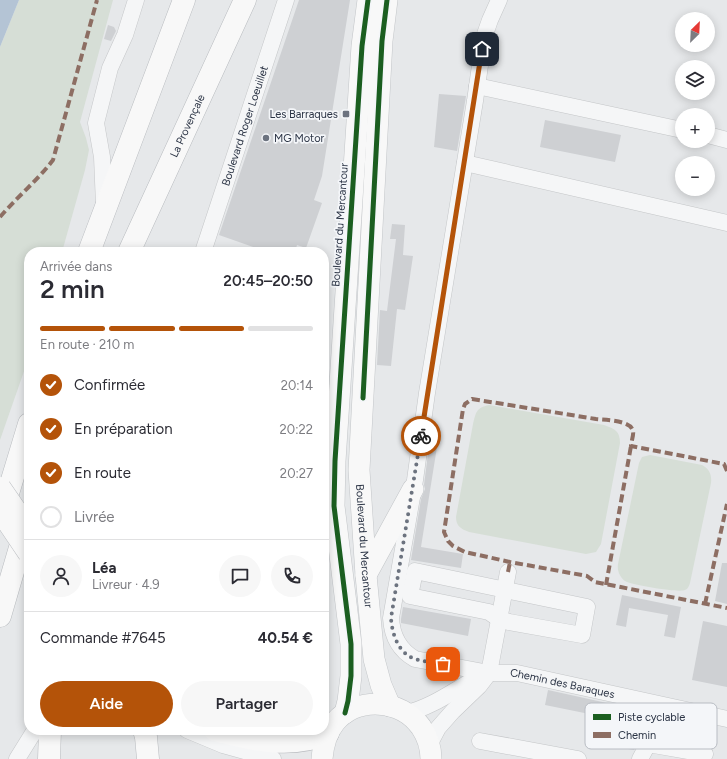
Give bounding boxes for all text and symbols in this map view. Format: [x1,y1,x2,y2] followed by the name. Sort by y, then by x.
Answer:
[675,12,715,52] north arrow
[675,12,715,196] map controls
[465,32,499,66] pin
[471,38,493,60] icon: home
[675,60,715,100] button: layers
[219,64,270,187] street label: Boulevard Roger Loeuillet
[167,92,207,159] street label: La Provençale
[269,108,338,121] place label: Les Barraques
[675,108,715,148] button: +
[341,109,351,119] marker: Les Barraques
[274,132,325,145] place label: MG Motor
[261,133,271,143] marker: MG Motor
[675,156,715,196] button: −
[329,162,351,287] street label: Boulevard du Mercantour
[40,259,112,274] text: Arrivée dans
[223,272,313,290] text: 20:45–20:50
[40,273,105,305] text: 2 min
[40,337,134,352] text: En route · 210 m
[40,374,62,396] icon: check
[74,376,145,394] text: Confirmée
[281,378,313,393] text: 20:14
[401,416,441,456] courier
[40,418,62,440] icon: check
[74,420,173,438] text: En préparation
[280,422,313,437] text: 20:22
[410,425,432,447] icon: bike
[40,462,62,484] icon: check
[74,464,131,482] text: En route
[280,466,313,481] text: 20:27
[353,484,376,609] street label: Boulevard du Mercantour
[74,508,115,526] text: Livrée
[40,555,82,597] button: person
[219,555,261,597] button: chat
[271,555,313,597] button: phone
[92,559,116,577] text: Léa
[92,577,160,592] text: Livreur · 4.9
[40,629,166,647] text: Commande #7645
[258,629,313,647] text: 40.54 €
[426,647,460,681] pin
[432,653,454,675] icon: bag
[510,667,616,701] street label: Chemin des Baraques
[40,681,173,727] button: Aide
[181,681,313,727] button: Partager
[585,703,717,749] legend
[618,711,685,724] text: Piste cyclable
[618,729,656,742] text: Chemin

